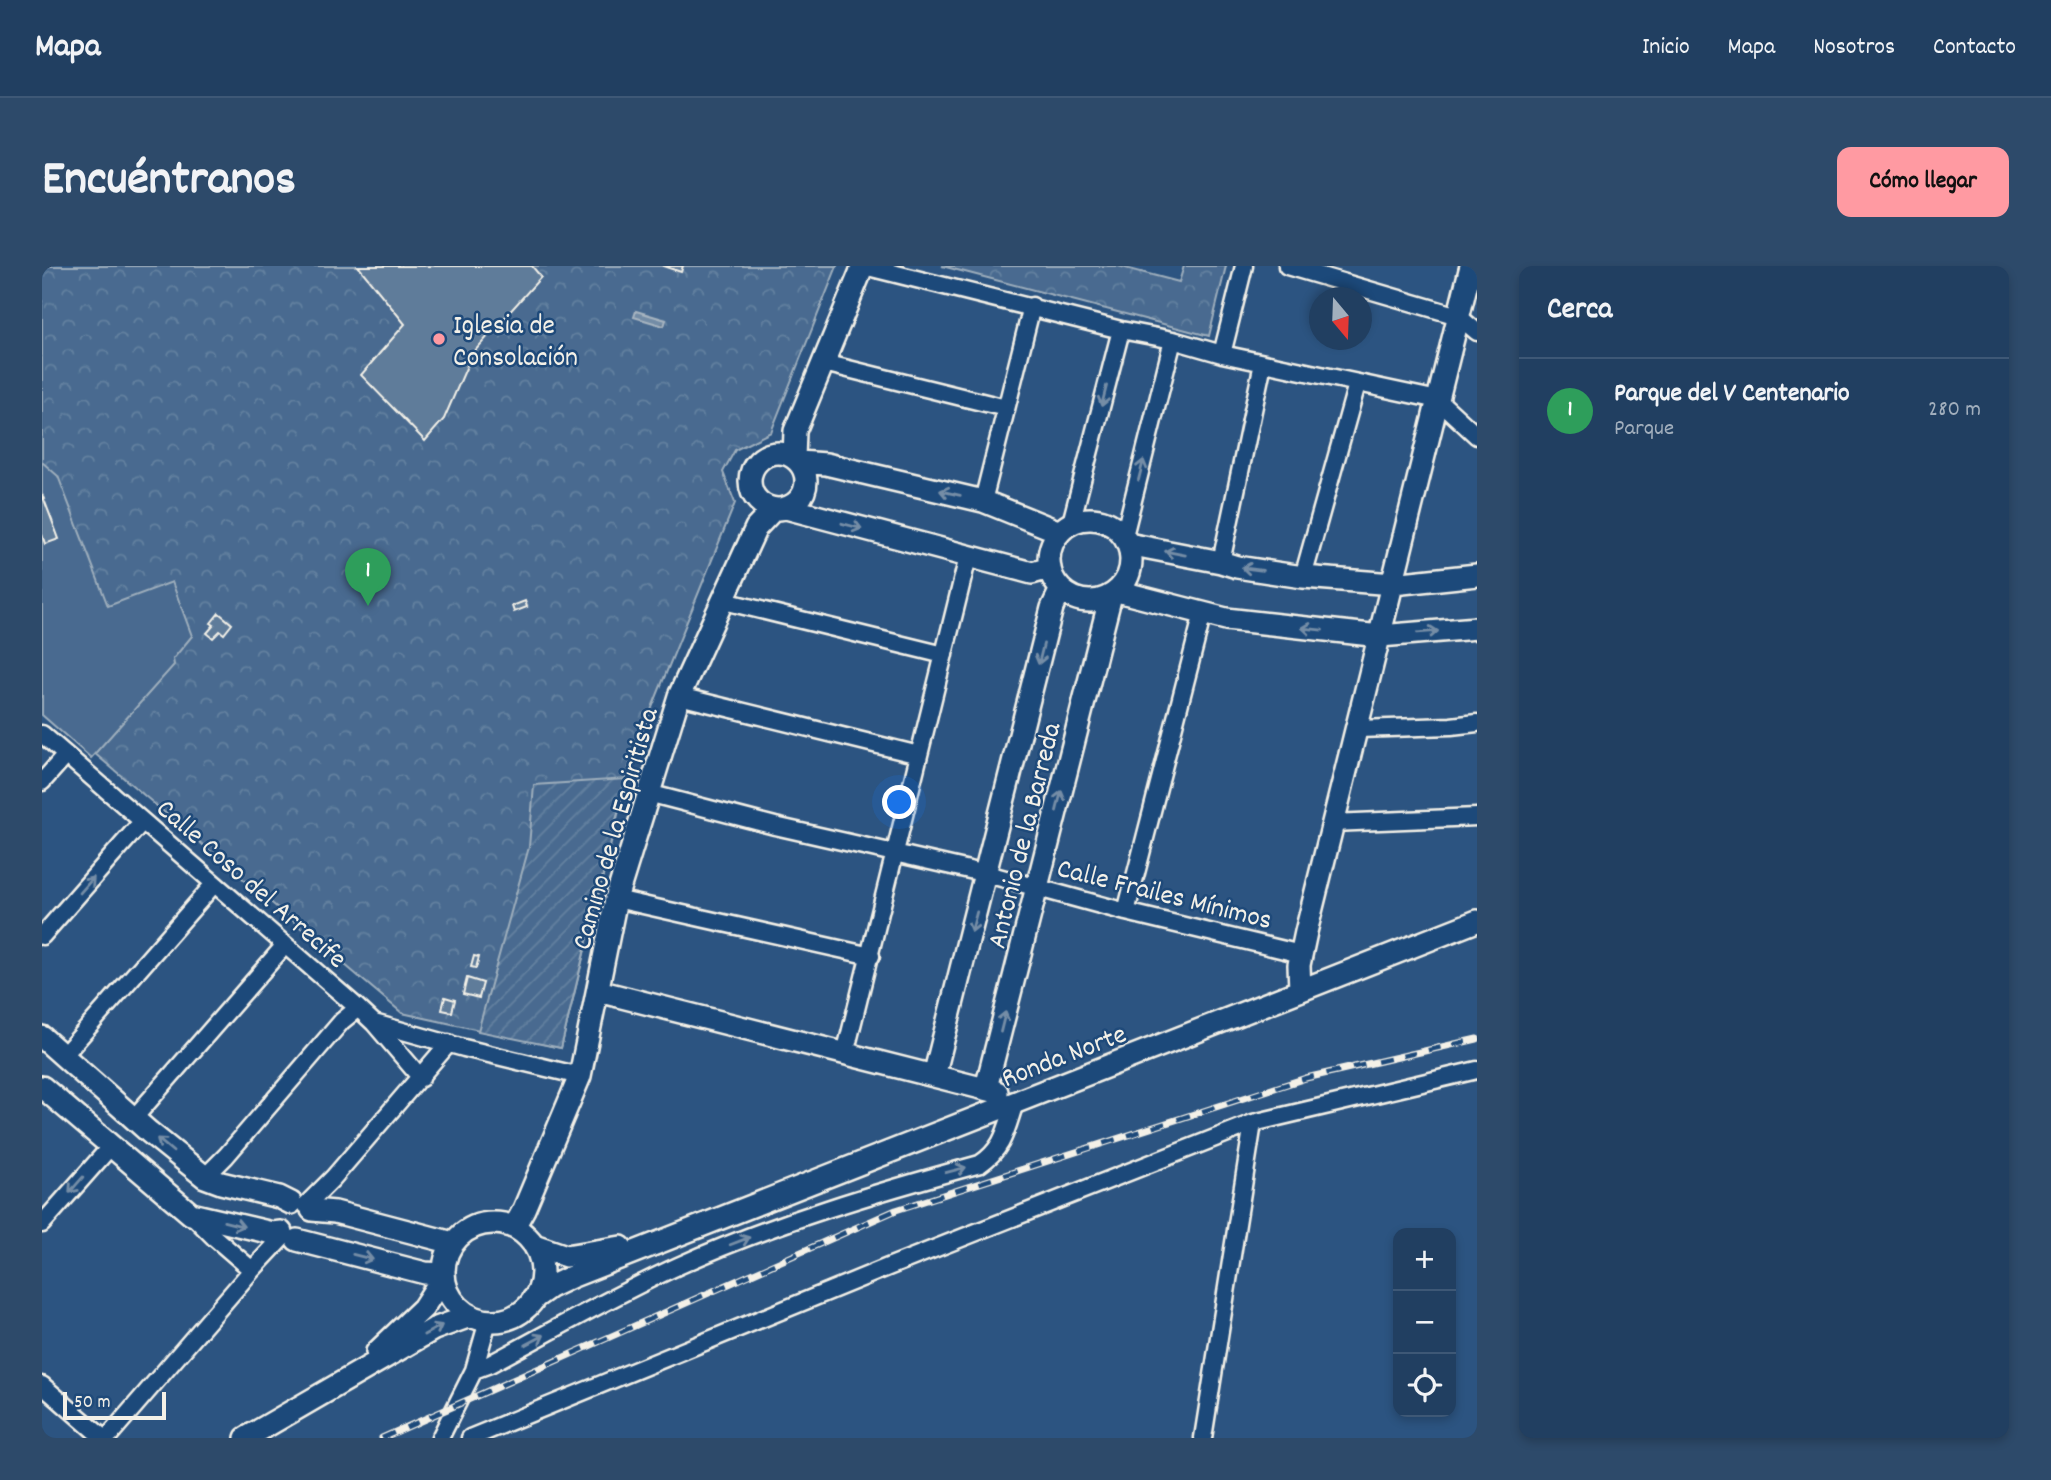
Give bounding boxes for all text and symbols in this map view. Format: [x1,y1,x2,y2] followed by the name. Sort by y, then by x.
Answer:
[35,25,101,72] text: Mapa
[1642,31,1690,65] text: Inicio
[1728,31,1775,65] text: Mapa
[1813,31,1895,65] text: Nosotros
[1933,31,2016,65] text: Contacto
[42,147,296,217] text: Encuéntranos
[1837,147,2009,217] button: Cómo llegar
[1309,287,1372,350] north arrow
[1547,290,1612,333] text: Cerca
[453,308,578,380] place label: Iglesia de Consolación
[431,331,447,347] marker: Iglesia de Consolación
[1614,376,1850,413] text: Parque del V Centenario
[1097,384,1110,407] one-way arrow
[1567,394,1573,427] text: 1
[1928,394,1981,427] text: 280 m
[1614,413,1674,446] text: Parque
[1135,459,1148,481] one-way arrow
[939,486,962,499] one-way arrow
[841,520,863,533] one-way arrow
[1164,545,1187,559] one-way arrow
[345,548,391,606] pin: 1
[1241,563,1264,576] one-way arrow
[1301,622,1324,635] one-way arrow
[1417,625,1439,638] one-way arrow
[1034,642,1047,665] one-way arrow
[564,703,672,955] street label: Camino de la Espiritista
[979,718,1075,954] street label: Antonio de la Barreda
[882,785,916,819] your location
[1053,790,1066,813] one-way arrow
[145,791,354,980] street label: Calle Coso del Arrecife
[1052,851,1276,943] street label: Calle Frailes Mínimos
[79,876,95,894] one-way arrow
[967,910,980,933] one-way arrow
[997,1011,1010,1034] one-way arrow
[996,1017,1133,1101] street label: Ronda Norte
[156,1137,174,1153] one-way arrow
[945,1163,967,1176] one-way arrow
[68,1175,84,1193] one-way arrow
[222,1218,245,1231] one-way arrow
[1393,1228,1456,1417] map controls
[1393,1228,1456,1291] button: +
[729,1233,750,1246] one-way arrow
[351,1251,374,1264] one-way arrow
[1393,1291,1456,1354] button: −
[422,1323,443,1336] one-way arrow
[525,1332,545,1346] one-way arrow
[1393,1354,1456,1417] button: locate
[63,1389,166,1421] scale bar
[74,1390,111,1417] text: 50 m

